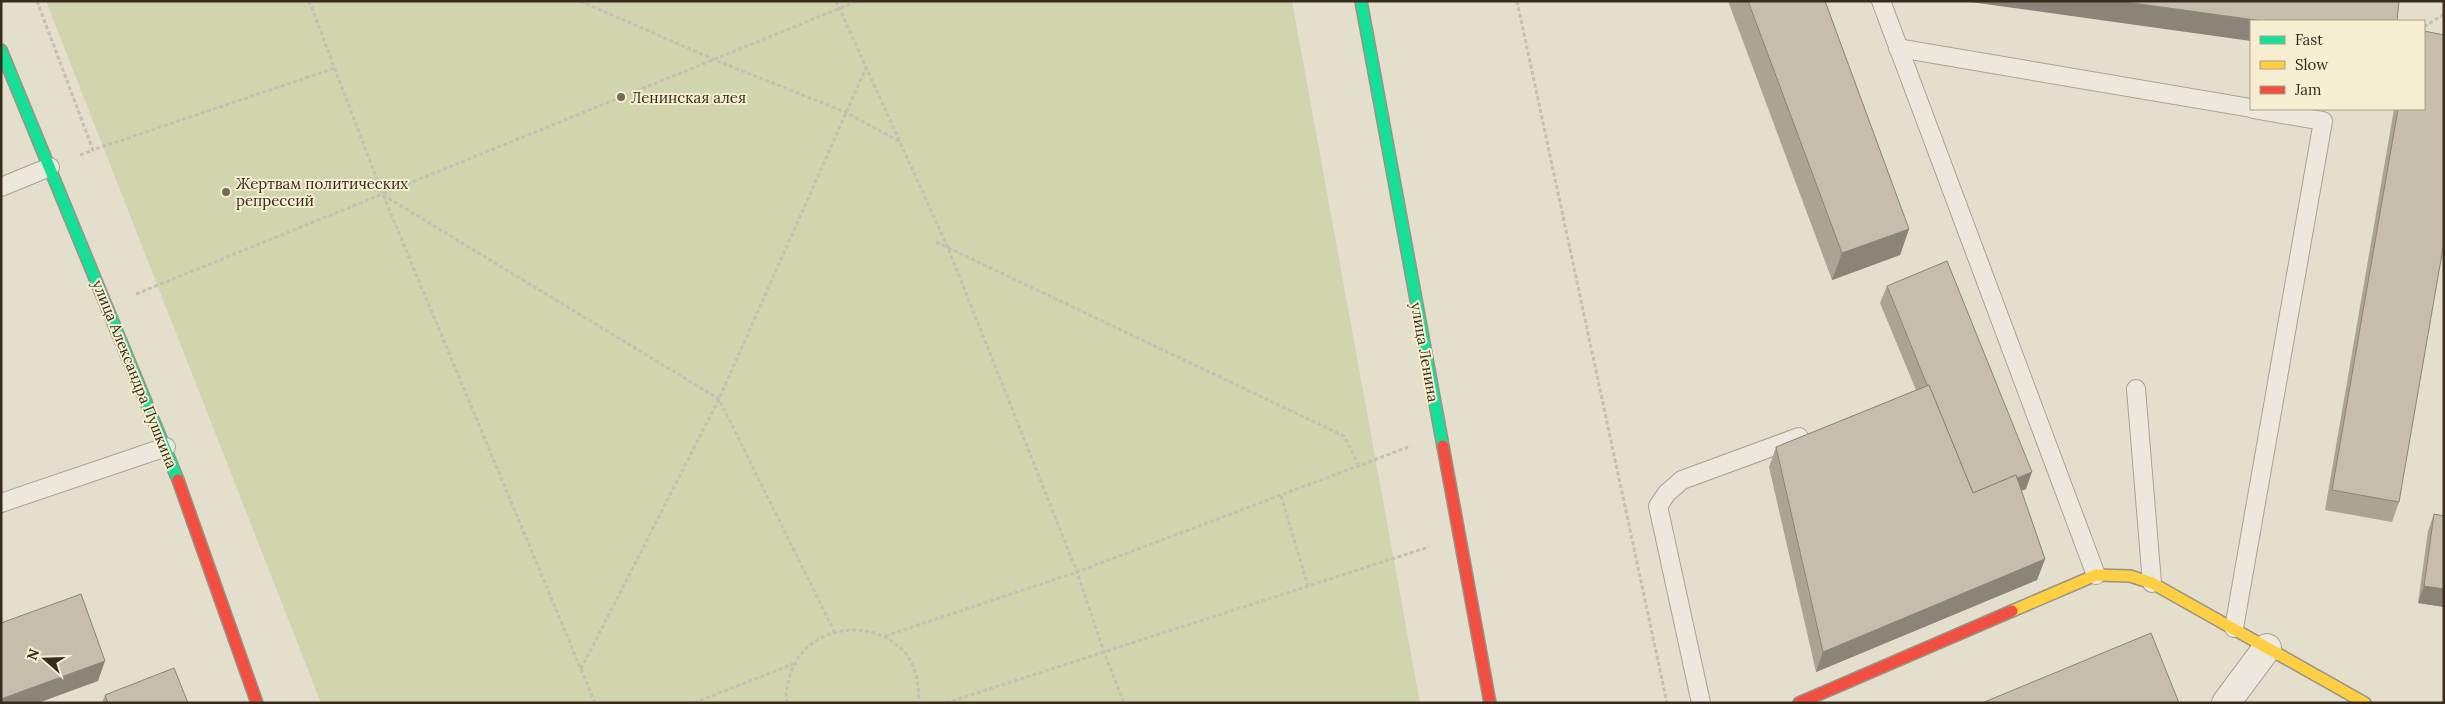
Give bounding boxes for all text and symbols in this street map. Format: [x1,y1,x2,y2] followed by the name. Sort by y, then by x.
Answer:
[2250,20,2425,110] legend
[2295,30,2323,49] text: Fast
[2295,55,2328,74] text: Slow
[2294,80,2322,99] text: Jam
[631,88,746,107] place label: Ленинская алея
[615,91,627,103] marker: Ленинская алея
[236,174,408,210] place label: Жертвам политических репрессий
[220,186,232,198] marker: Жертвам политических репрессий
[88,277,182,471] street label: улица Александра Пушкина
[1407,301,1443,404] street label: улица Ленина
[20,634,70,684] north arrow
[22,646,43,663] text: N

